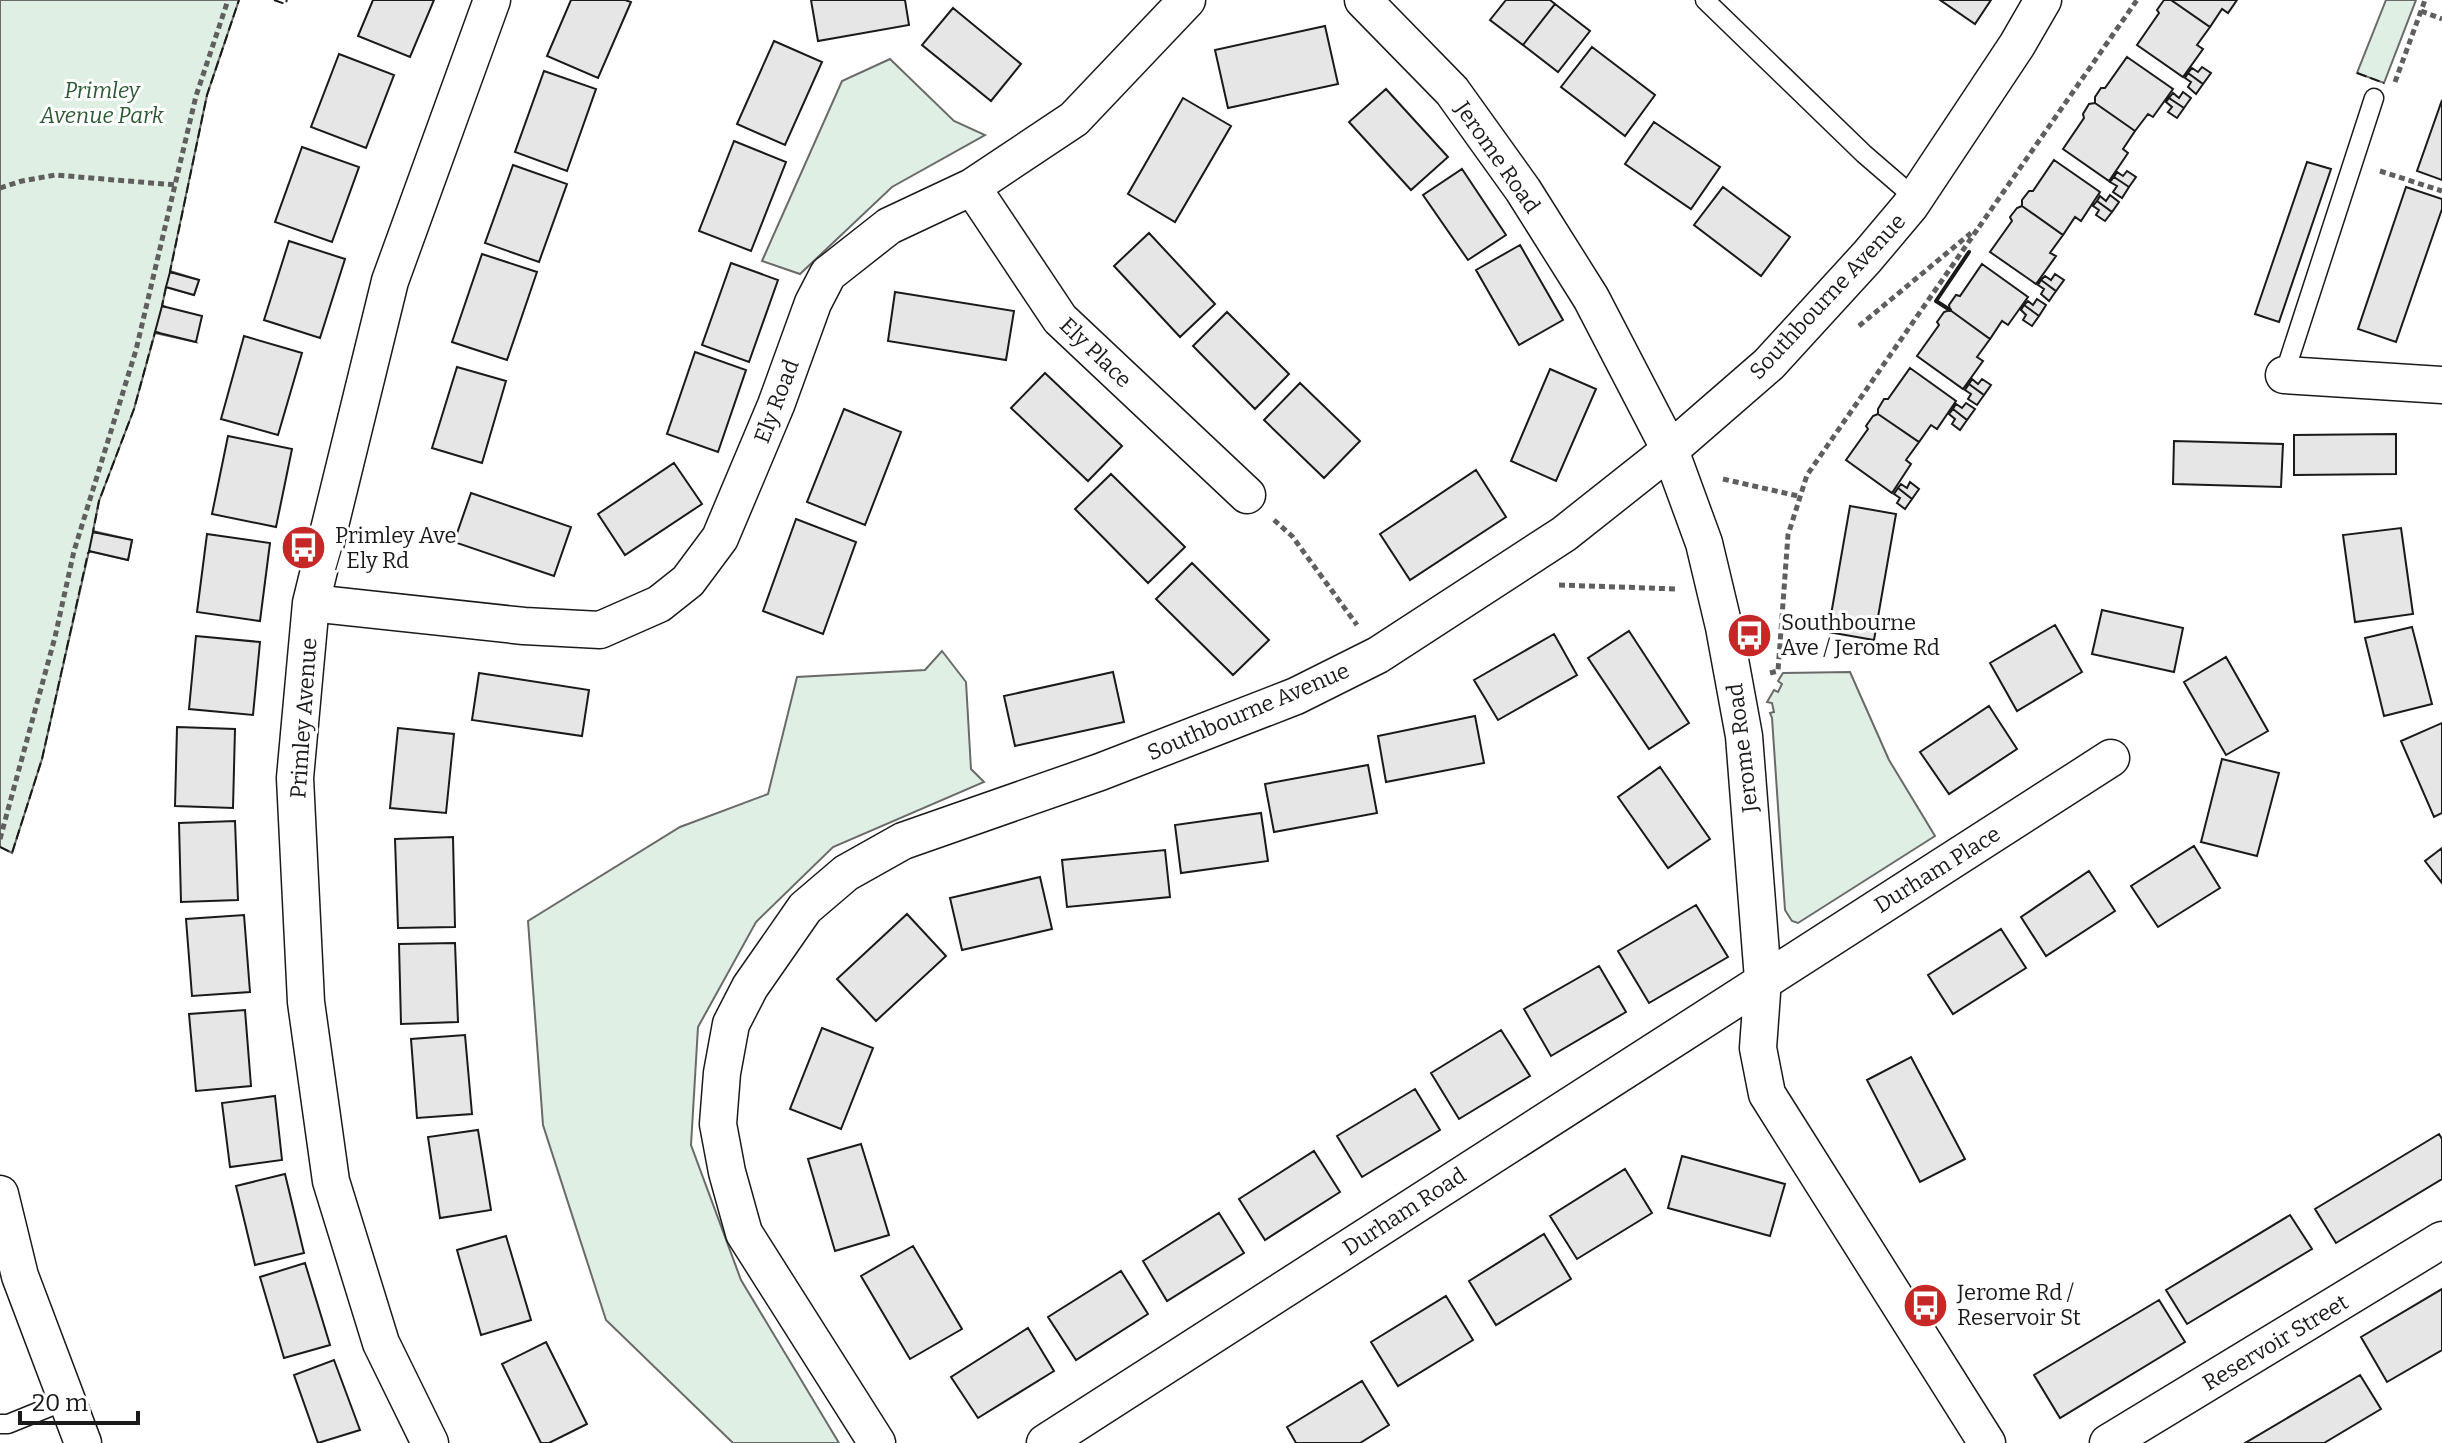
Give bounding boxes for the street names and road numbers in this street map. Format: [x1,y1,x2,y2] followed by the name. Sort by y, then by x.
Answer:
[1449,95,1546,218] street label: Jerome Road
[1744,208,1911,385] street label: Southbourne Avenue
[1054,312,1137,393] street label: Ely Place
[748,356,805,447] street label: Ely Road
[284,637,323,799] street label: Primley Avenue
[1143,657,1353,766] street label: Southbourne Avenue
[1721,682,1764,815] street label: Jerome Road
[1869,820,2005,919] street label: Durham Place
[1338,1162,1471,1261] street label: Durham Road
[2198,1288,2353,1397] street label: Reservoir Street

